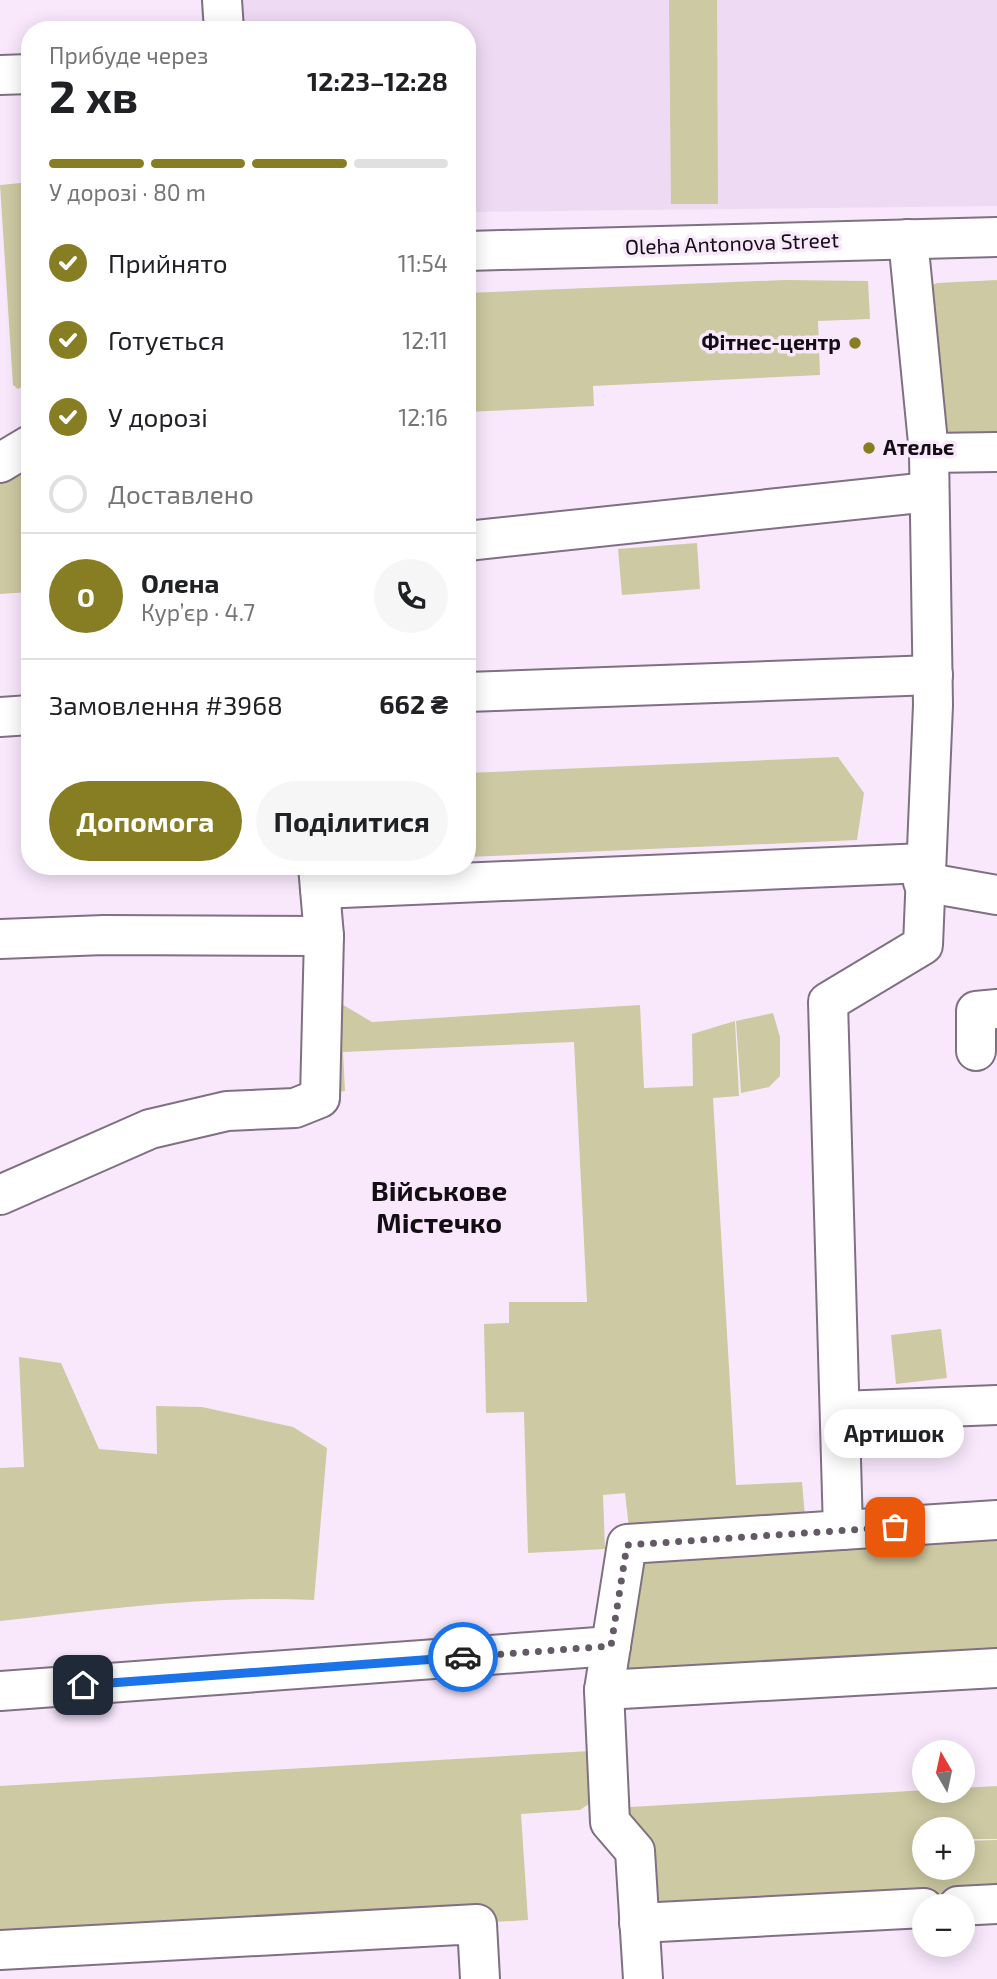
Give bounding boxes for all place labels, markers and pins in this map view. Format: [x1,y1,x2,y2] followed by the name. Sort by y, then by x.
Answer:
[702,329,841,354] place label: Фітнес-центр
[847,335,863,351] marker: Фітнес-центр
[883,434,954,459] place label: Ательє
[861,440,877,456] marker: Ательє
[825,1408,965,1457] callout: Артишок
[865,1497,925,1557] pin
[53,1655,113,1715] pin

